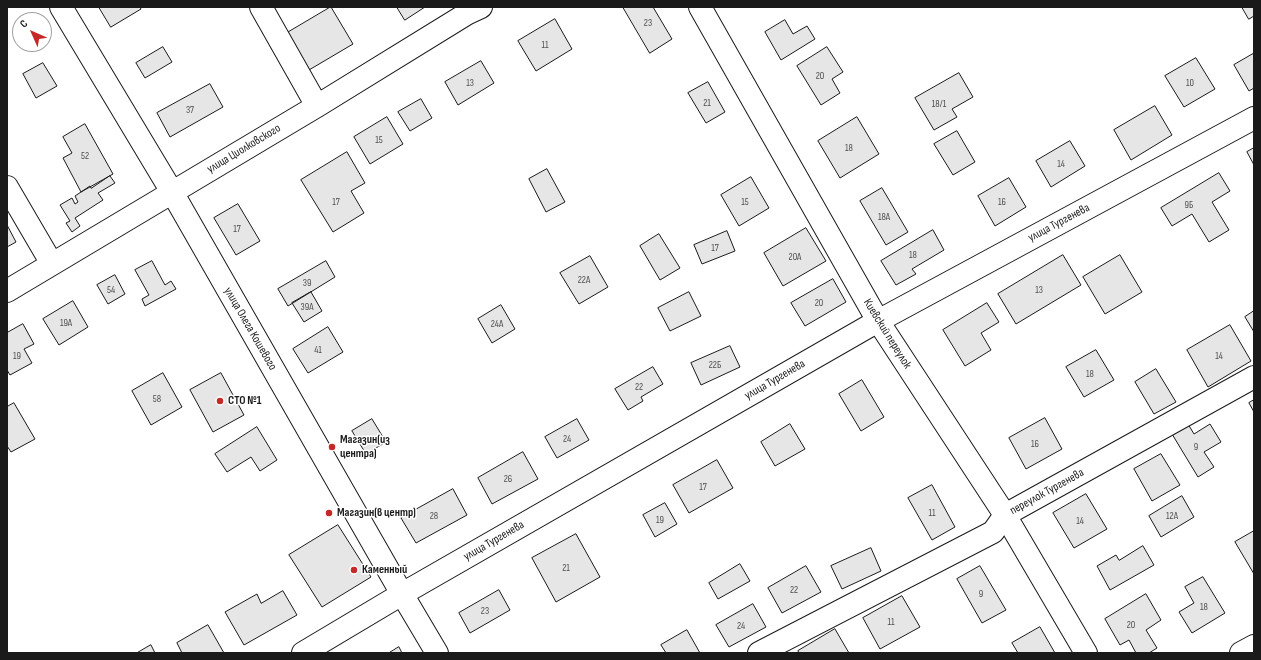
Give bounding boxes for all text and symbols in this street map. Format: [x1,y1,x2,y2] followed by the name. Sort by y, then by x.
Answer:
[12,12,52,52] north arrow
[17,17,30,30] text: С
[644,17,652,29] house number: 23
[542,39,548,51] house number: 11
[816,70,824,82] house number: 20
[466,77,474,89] house number: 13
[1186,77,1194,89] house number: 10
[703,97,711,109] house number: 21
[932,98,946,110] house number: 18/1
[186,104,194,116] house number: 37
[204,121,284,177] street label: улица Циолковского
[375,134,383,146] house number: 15
[845,142,853,154] house number: 18
[81,150,89,162] house number: 52
[1057,158,1065,170] house number: 14
[332,196,340,208] house number: 17
[741,196,749,208] house number: 15
[998,196,1006,208] house number: 16
[1185,199,1193,211] house number: 9Б
[1026,201,1092,245] street label: улица Тургенева
[878,211,890,223] house number: 18А
[233,223,241,235] house number: 17
[711,242,719,254] house number: 17
[909,249,917,261] house number: 18
[789,251,801,263] house number: 20А
[578,274,590,286] house number: 22А
[303,277,311,289] house number: 39
[107,284,115,296] house number: 54
[1035,284,1043,296] house number: 13
[220,285,280,373] street label: улица Олега Кошевого
[860,296,914,372] street label: Киевский переулок
[815,297,823,309] house number: 20
[301,301,313,313] house number: 39А
[60,317,72,329] house number: 19А
[491,318,503,330] house number: 24А
[314,344,322,356] house number: 41
[13,350,21,362] house number: 19
[1215,350,1223,362] house number: 14
[742,357,808,403] street label: улица Тургенева
[709,359,721,371] house number: 22Б
[1086,368,1094,380] house number: 18
[635,381,643,393] house number: 22
[153,393,161,405] house number: 58
[228,394,261,408] place label: СТО №1
[215,396,225,406] marker: СТО №1
[340,433,390,461] place label: Магазин(из центра)
[563,433,571,445] house number: 24
[1031,438,1039,450] house number: 16
[1194,441,1198,453] house number: 9
[327,442,337,452] marker: Магазин(из центра)
[1007,466,1087,518] street label: переулок Тургенева
[504,473,512,485] house number: 26
[699,481,707,493] house number: 17
[337,506,416,520] place label: Магазин(в центр)
[929,507,935,519] house number: 11
[324,508,334,518] marker: Магазин(в центр)
[430,510,438,522] house number: 28
[1166,510,1178,522] house number: 12А
[656,514,664,526] house number: 19
[1076,515,1084,527] house number: 14
[461,518,527,564] street label: улица Тургенева
[562,562,570,574] house number: 21
[362,563,407,577] place label: Каменный
[349,565,359,575] marker: Каменный
[790,584,798,596] house number: 22
[979,588,983,600] house number: 9
[1200,601,1208,613] house number: 18
[481,605,489,617] house number: 23
[888,616,894,628] house number: 11
[1127,619,1135,631] house number: 20
[737,620,745,632] house number: 24

